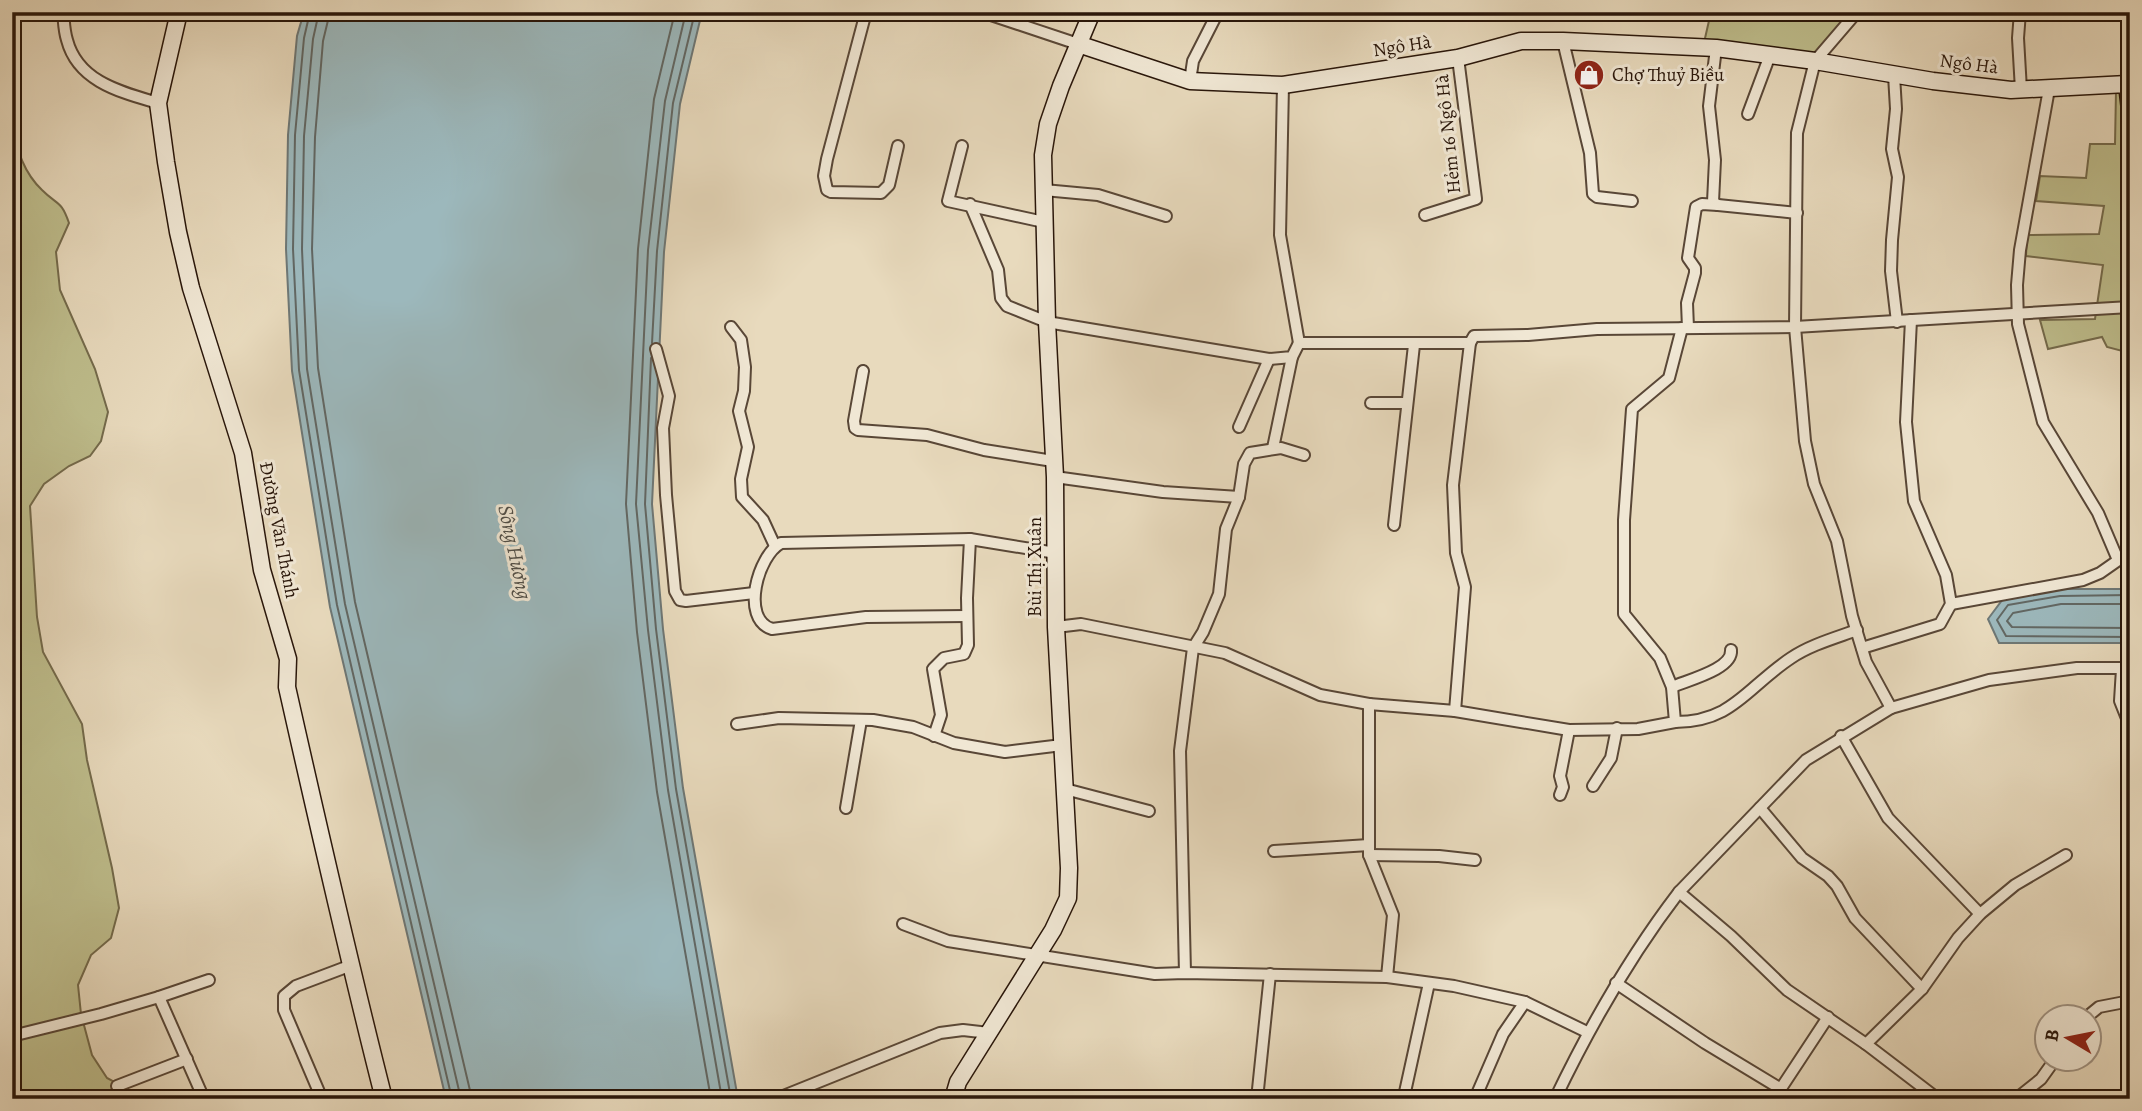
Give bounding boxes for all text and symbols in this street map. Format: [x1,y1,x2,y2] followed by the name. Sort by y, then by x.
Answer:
[1371,29,1433,63] street label: Ngô Hà
[1938,48,2000,81] street label: Ngô Hà
[1572,58,1606,92] shop icon: Chợ Thuỷ Biều
[1612,62,1725,88] place label: Chợ Thuỷ Biều
[1429,73,1467,195] street label: Hẻm 16 Ngô Hà
[253,459,305,601] street label: Đường Văn Thánh
[491,502,539,602] water label: Sông Hương
[1022,517,1048,617] street label: Bùi Thị Xuân
[2034,1002,2104,1072] north arrow
[2038,1027,2066,1043] text: B

